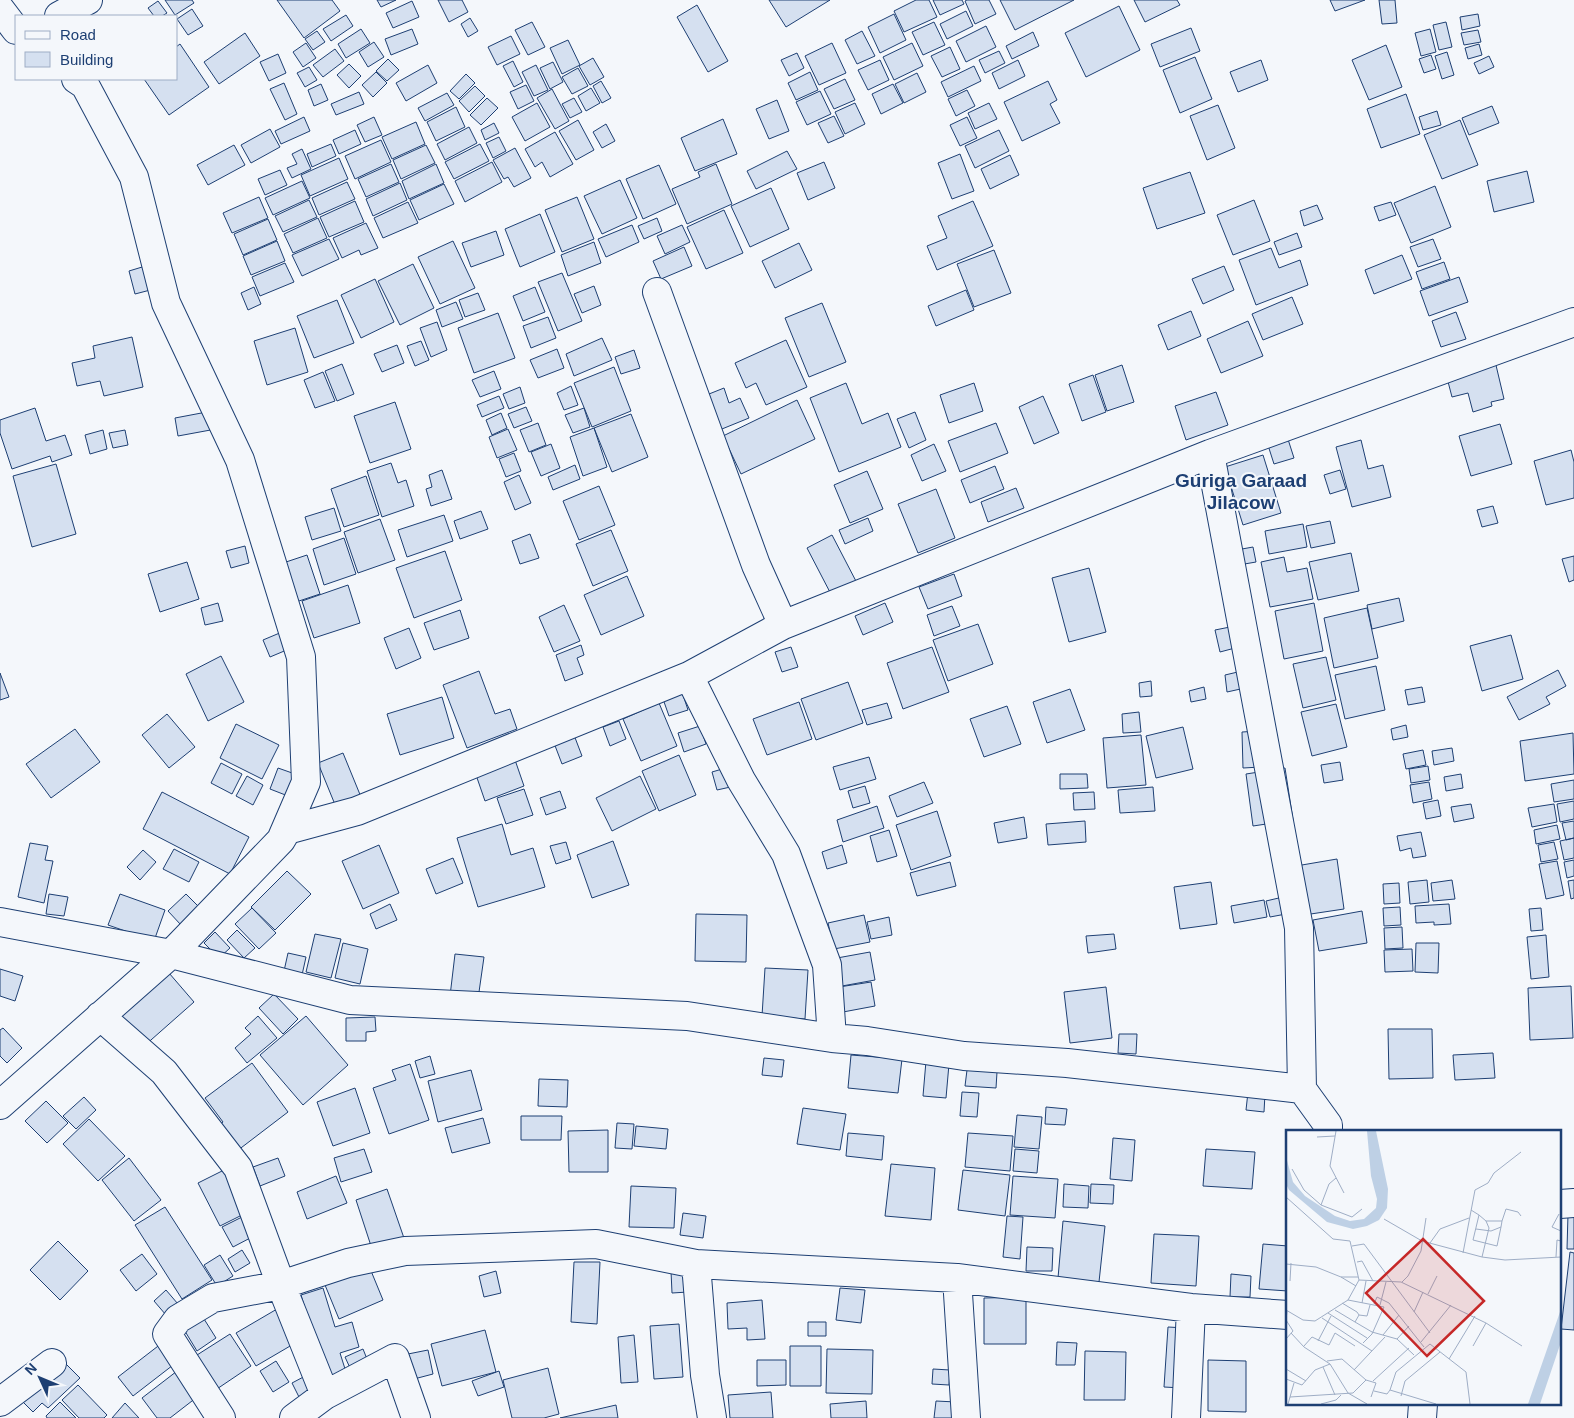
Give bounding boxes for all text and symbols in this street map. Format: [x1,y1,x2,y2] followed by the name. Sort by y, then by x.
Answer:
[15,15,178,80] legend
[60,26,96,43] text: Road
[60,51,113,68] text: Building
[1175,470,1307,513] district label: Guriga Garaad Jilacow
[1286,1130,1562,1406] inset map
[15,1353,65,1403] north arrow
[21,1360,40,1378] text: N

